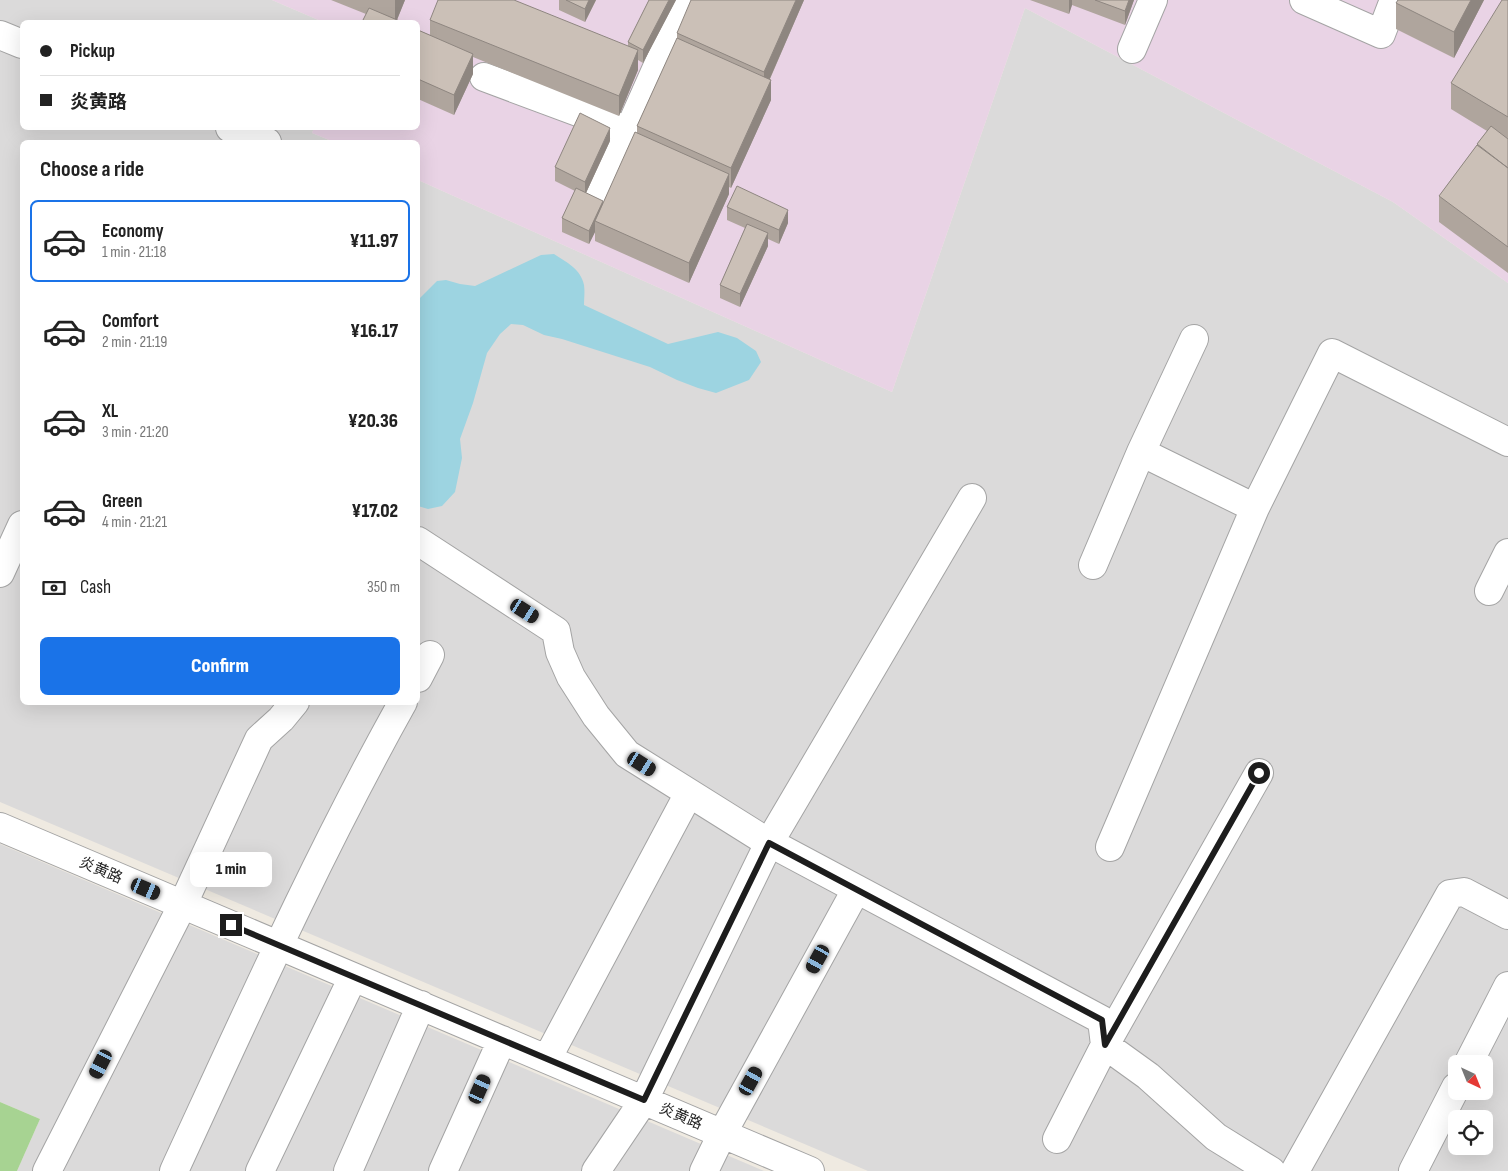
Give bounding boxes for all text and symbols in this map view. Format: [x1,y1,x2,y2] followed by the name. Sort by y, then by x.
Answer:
[70,40,115,63] text: Pickup
[70,91,127,114] text: 炎黄路
[40,156,144,183] text: Choose a ride
[42,219,87,264] icon: car
[102,220,164,243] text: Economy
[350,230,398,253] text: ¥11.97
[102,243,166,262] text: 1 min · 21:18
[42,309,87,354] icon: car
[102,310,159,333] text: Comfort
[350,320,398,343] text: ¥16.17
[102,333,167,352] text: 2 min · 21:19
[42,399,87,444] icon: car
[102,400,118,423] text: XL
[348,410,398,433] text: ¥20.36
[102,423,169,442] text: 3 min · 21:20
[42,489,87,534] icon: car
[102,490,142,513] text: Green
[352,500,398,523] text: ¥17.02
[102,513,167,532] text: 4 min · 21:21
[40,574,68,602] icon: cash
[80,576,111,599] text: Cash
[367,578,400,597] text: 350 m
[508,597,541,625] car
[40,637,400,695] button: Confirm
[625,750,658,778] car
[1248,762,1270,784] route start
[190,852,272,888] callout: 1 min
[76,853,125,888] street label: 炎黄路
[216,860,246,879] text: 1 min
[129,876,162,902] car
[220,914,242,936] route end
[804,942,831,976] car
[87,1047,114,1081] car
[1448,1055,1492,1100] north arrow
[1448,1055,1493,1155] map controls
[737,1064,764,1098] car
[467,1072,492,1106] car
[656,1099,705,1134] street label: 炎黄路
[1448,1110,1493,1155] button: locate

